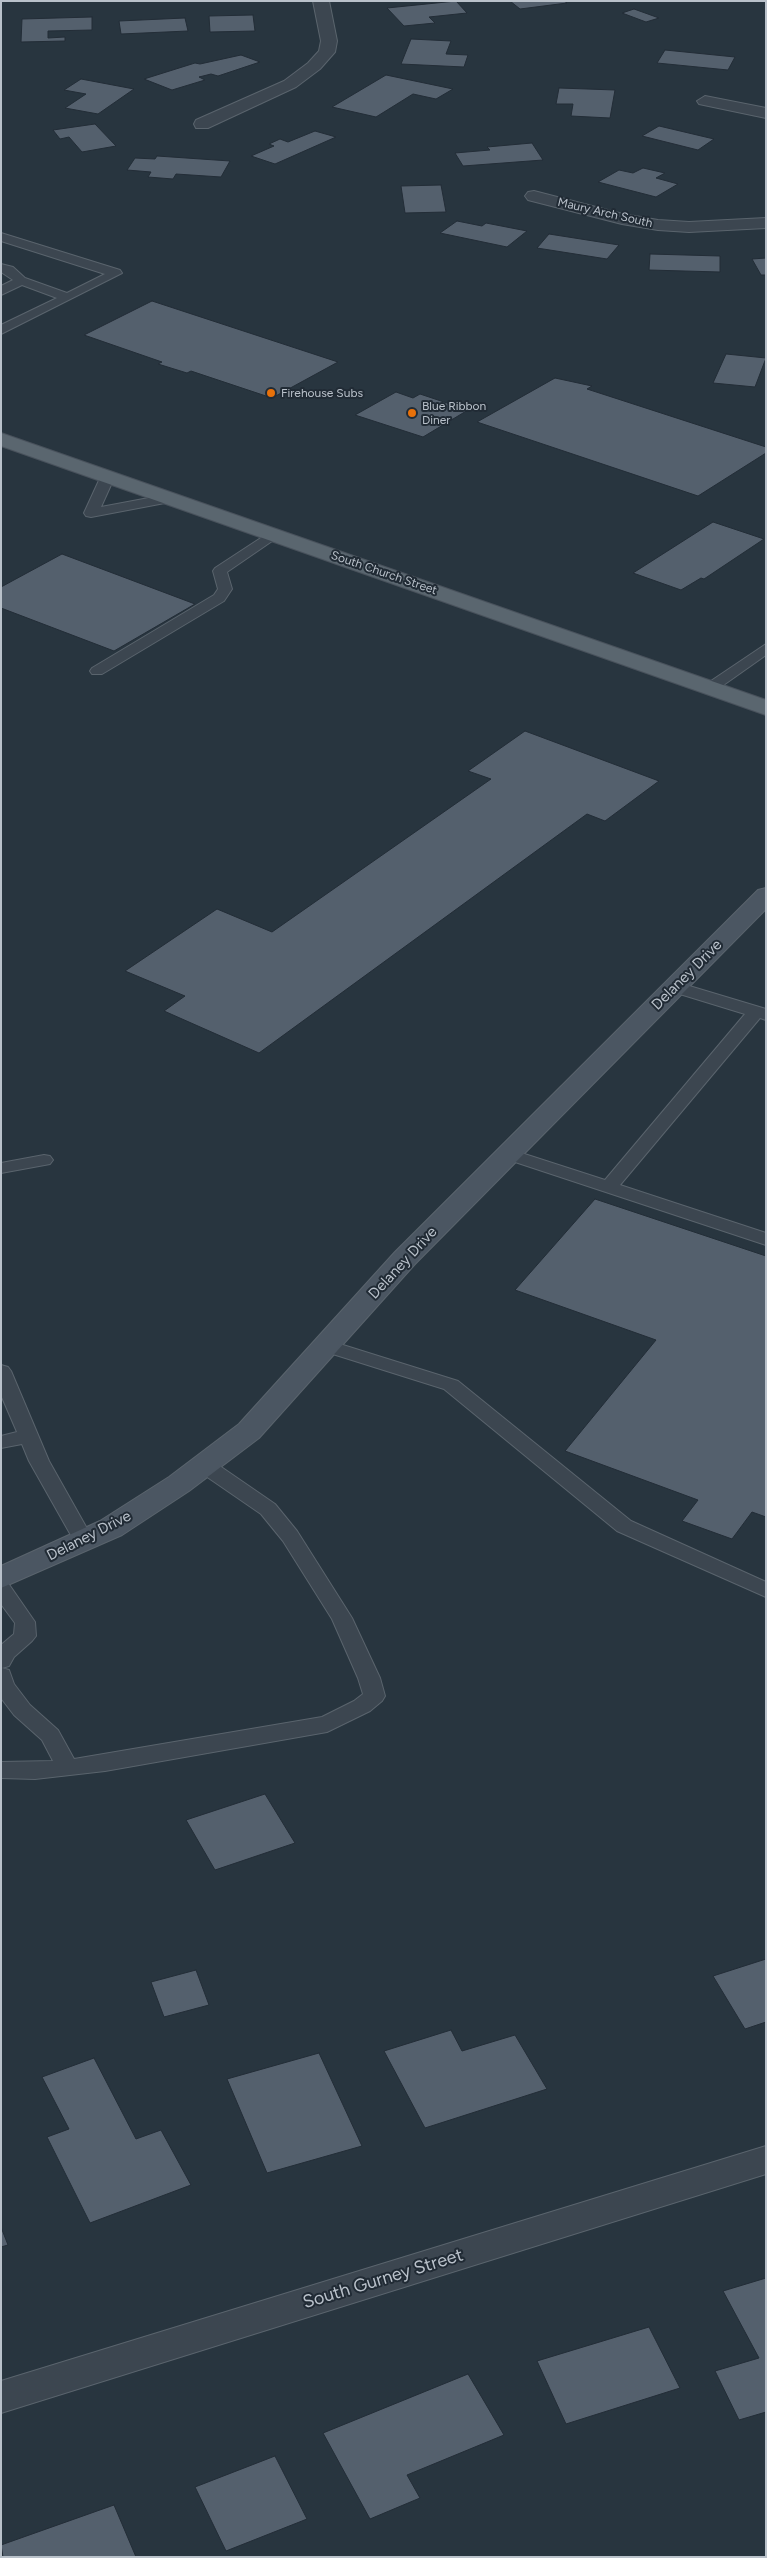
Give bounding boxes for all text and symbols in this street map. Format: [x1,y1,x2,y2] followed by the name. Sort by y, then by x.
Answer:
[556,195,654,231] street label: Maury Arch South
[281,386,363,400] place label: Firehouse Subs
[265,387,277,399] marker: Firehouse Subs
[422,399,486,427] place label: Blue Ribbon Diner
[406,407,418,419] marker: Blue Ribbon Diner
[329,548,439,598] street label: South Church Street
[648,936,726,1014] street label: Delaney Drive
[365,1223,441,1303] street label: Delaney Drive
[44,1507,134,1565] street label: Delaney Drive
[300,2244,466,2314] street label: South Gurney Street

